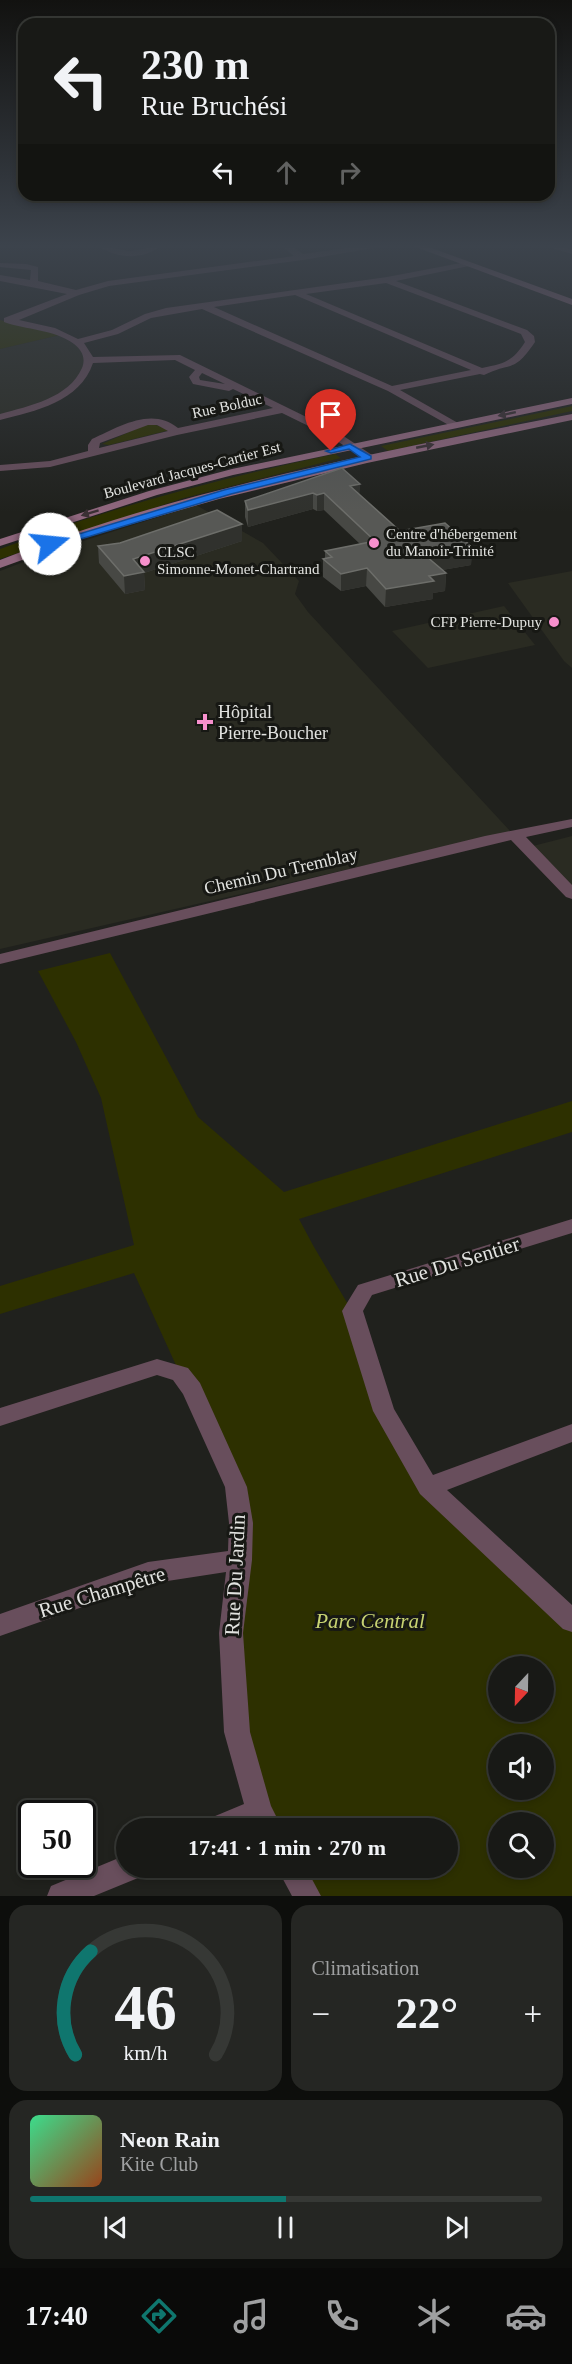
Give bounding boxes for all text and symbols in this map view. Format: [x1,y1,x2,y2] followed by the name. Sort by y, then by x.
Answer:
[42,42,120,120] icon: left
[141,42,250,88] text: 230 m
[141,91,287,121] text: Rue Bruchési
[207,156,240,189] icon: left
[270,156,303,189] icon: ahead
[333,156,366,189] icon: right
[305,389,356,451] pin
[190,391,264,421] street label: Rue Bolduc
[314,398,347,431] icon: arrive
[497,410,516,419] one-way arrow
[102,438,283,501] street label: Boulevard Jacques-Cartier Est
[416,441,435,450] one-way arrow
[81,508,99,518] one-way arrow
[18,512,82,576] position arrow
[386,526,518,559] place label: Centre d'hébergement du Manoir-Trinité
[367,536,381,550] marker: Centre d'hébergement du Manoir-Trinité
[157,544,320,577] place label: CLSC Simonne-Monet-Chartrand
[138,554,152,568] marker: CLSC Simonne-Monet-Chartrand
[430,614,542,630] place label: CFP Pierre-Dupuy
[547,615,561,629] marker: CFP Pierre-Dupuy
[218,702,328,743] place label: Hôpital Pierre-Boucher
[196,713,214,731] marker: Hôpital Pierre-Boucher
[202,844,360,898] street label: Chemin Du Tremblay
[392,1232,522,1292] street label: Rue Du Sentier
[220,1513,250,1636] street label: Rue Du Jardin
[36,1561,168,1623] street label: Rue Champêtre
[314,1609,425,1633] park label: Parc Central
[488,1656,554,1722] north arrow
[488,1656,554,1878] map controls
[488,1734,554,1800] button: sound
[18,1800,96,1878] speed limit sign: 50
[488,1812,554,1878] button: search
[188,1835,386,1860] text: 17:41 · 1 min · 270 m
[312,1957,419,1979] text: Climatisation
[114,1973,176,2042] text: 46
[395,1988,458,2038] text: 22°
[312,1996,330,2032] text: −
[523,1996,542,2032] text: +
[123,2041,168,2065] text: km/h
[120,2127,220,2152] text: Neon Rain
[120,2153,198,2175] text: Kite Club
[99,2211,132,2244] icon: previous
[269,2211,302,2244] icon: pause
[440,2211,473,2244] icon: next
[138,2295,180,2337] icon: directions
[230,2295,272,2337] icon: music
[321,2295,363,2337] icon: phone
[413,2295,455,2337] icon: climate
[505,2295,547,2337] icon: car
[25,2301,88,2331] text: 17:40

